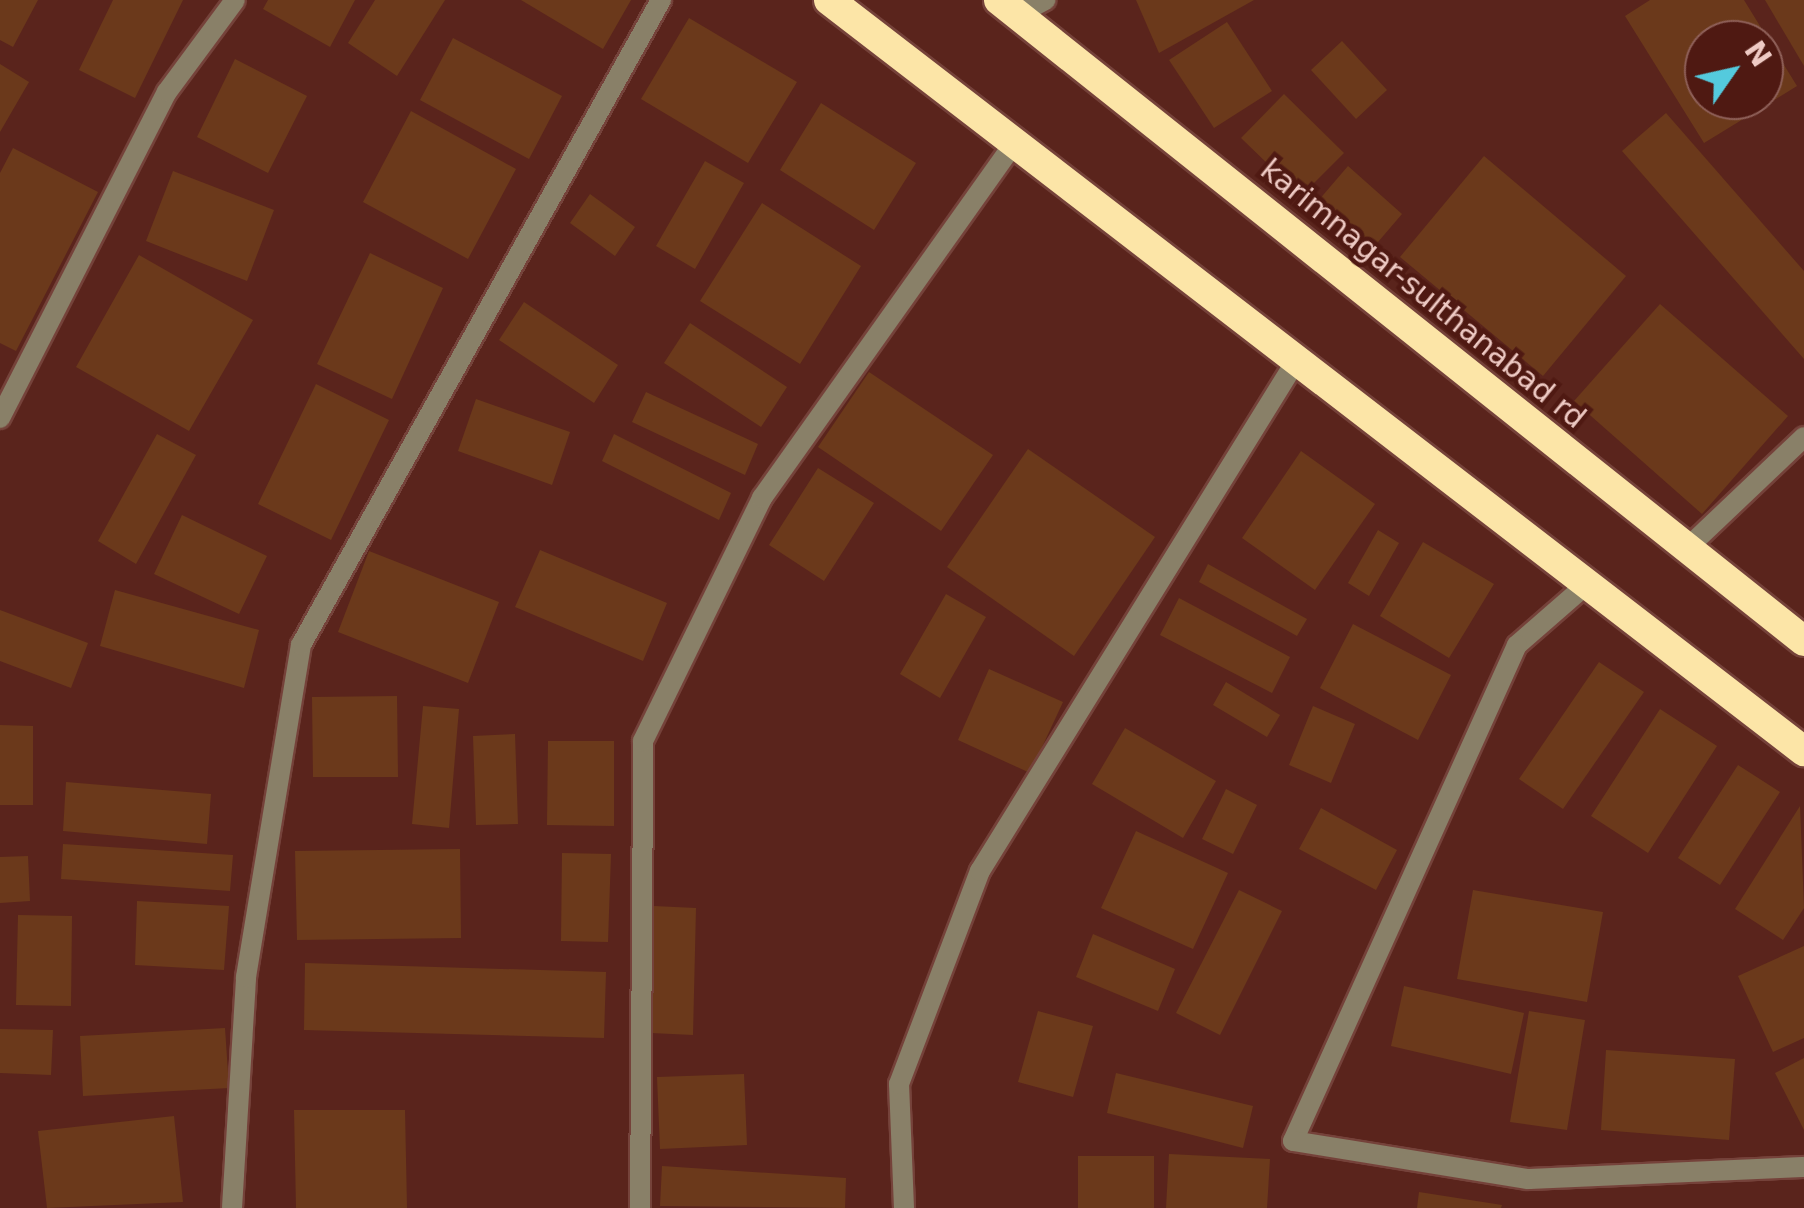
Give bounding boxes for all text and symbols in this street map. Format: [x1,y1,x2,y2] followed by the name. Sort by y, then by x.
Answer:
[1684,20,1784,120] north arrow
[1737,35,1778,73] text: N
[1253,152,1593,436] street label: karimnagar-sulthanabad rd

